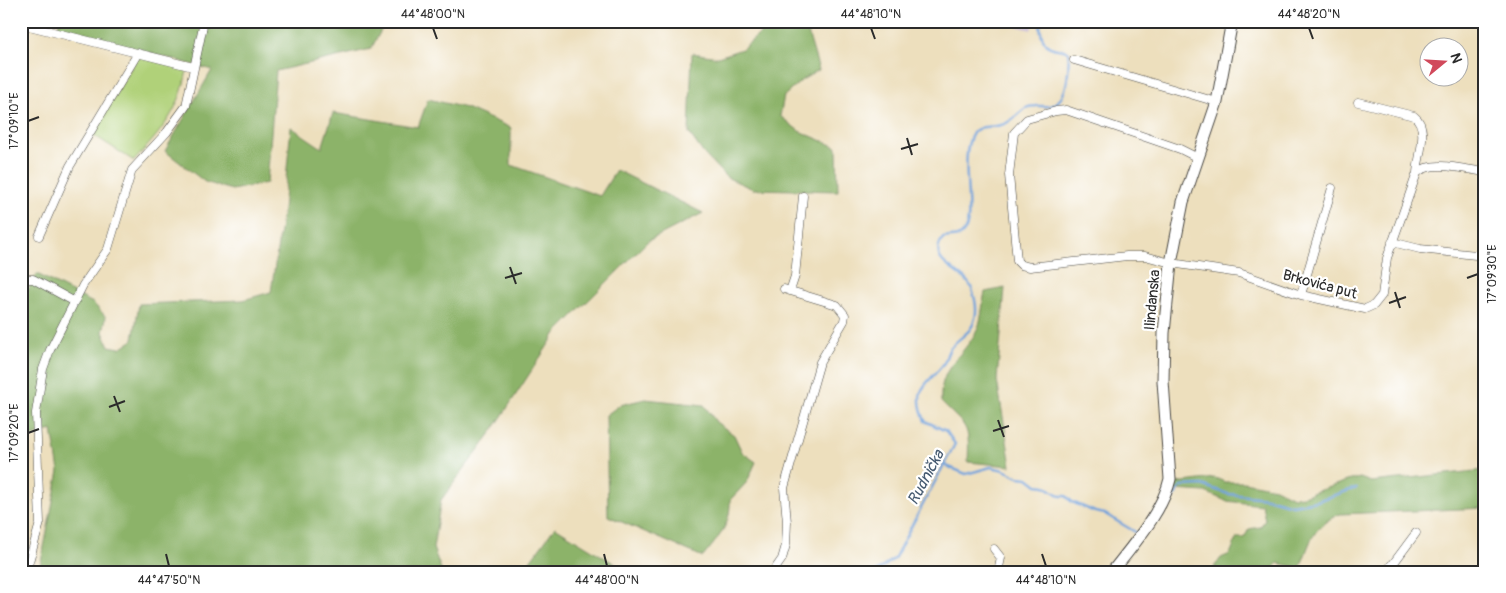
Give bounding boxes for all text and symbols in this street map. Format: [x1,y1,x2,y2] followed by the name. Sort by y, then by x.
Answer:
[401,7,465,22] text: 44°48'00"N
[841,7,901,22] text: 44°48'10"N
[1278,7,1340,22] text: 44°48'20"N
[1418,38,1468,88] north arrow
[1446,51,1465,65] text: N
[7,92,22,150] text: 17°09'10"E
[1485,244,1500,304] text: 17°09'30"E
[1281,265,1360,304] street label: Brkovića put
[1140,269,1165,331] street label: Ilindanska
[7,403,22,463] text: 17°09'20"E
[903,445,949,508] water label: Rudnička
[138,573,200,588] text: 44°47'50"N
[575,573,639,588] text: 44°48'00"N
[1016,573,1076,588] text: 44°48'10"N

